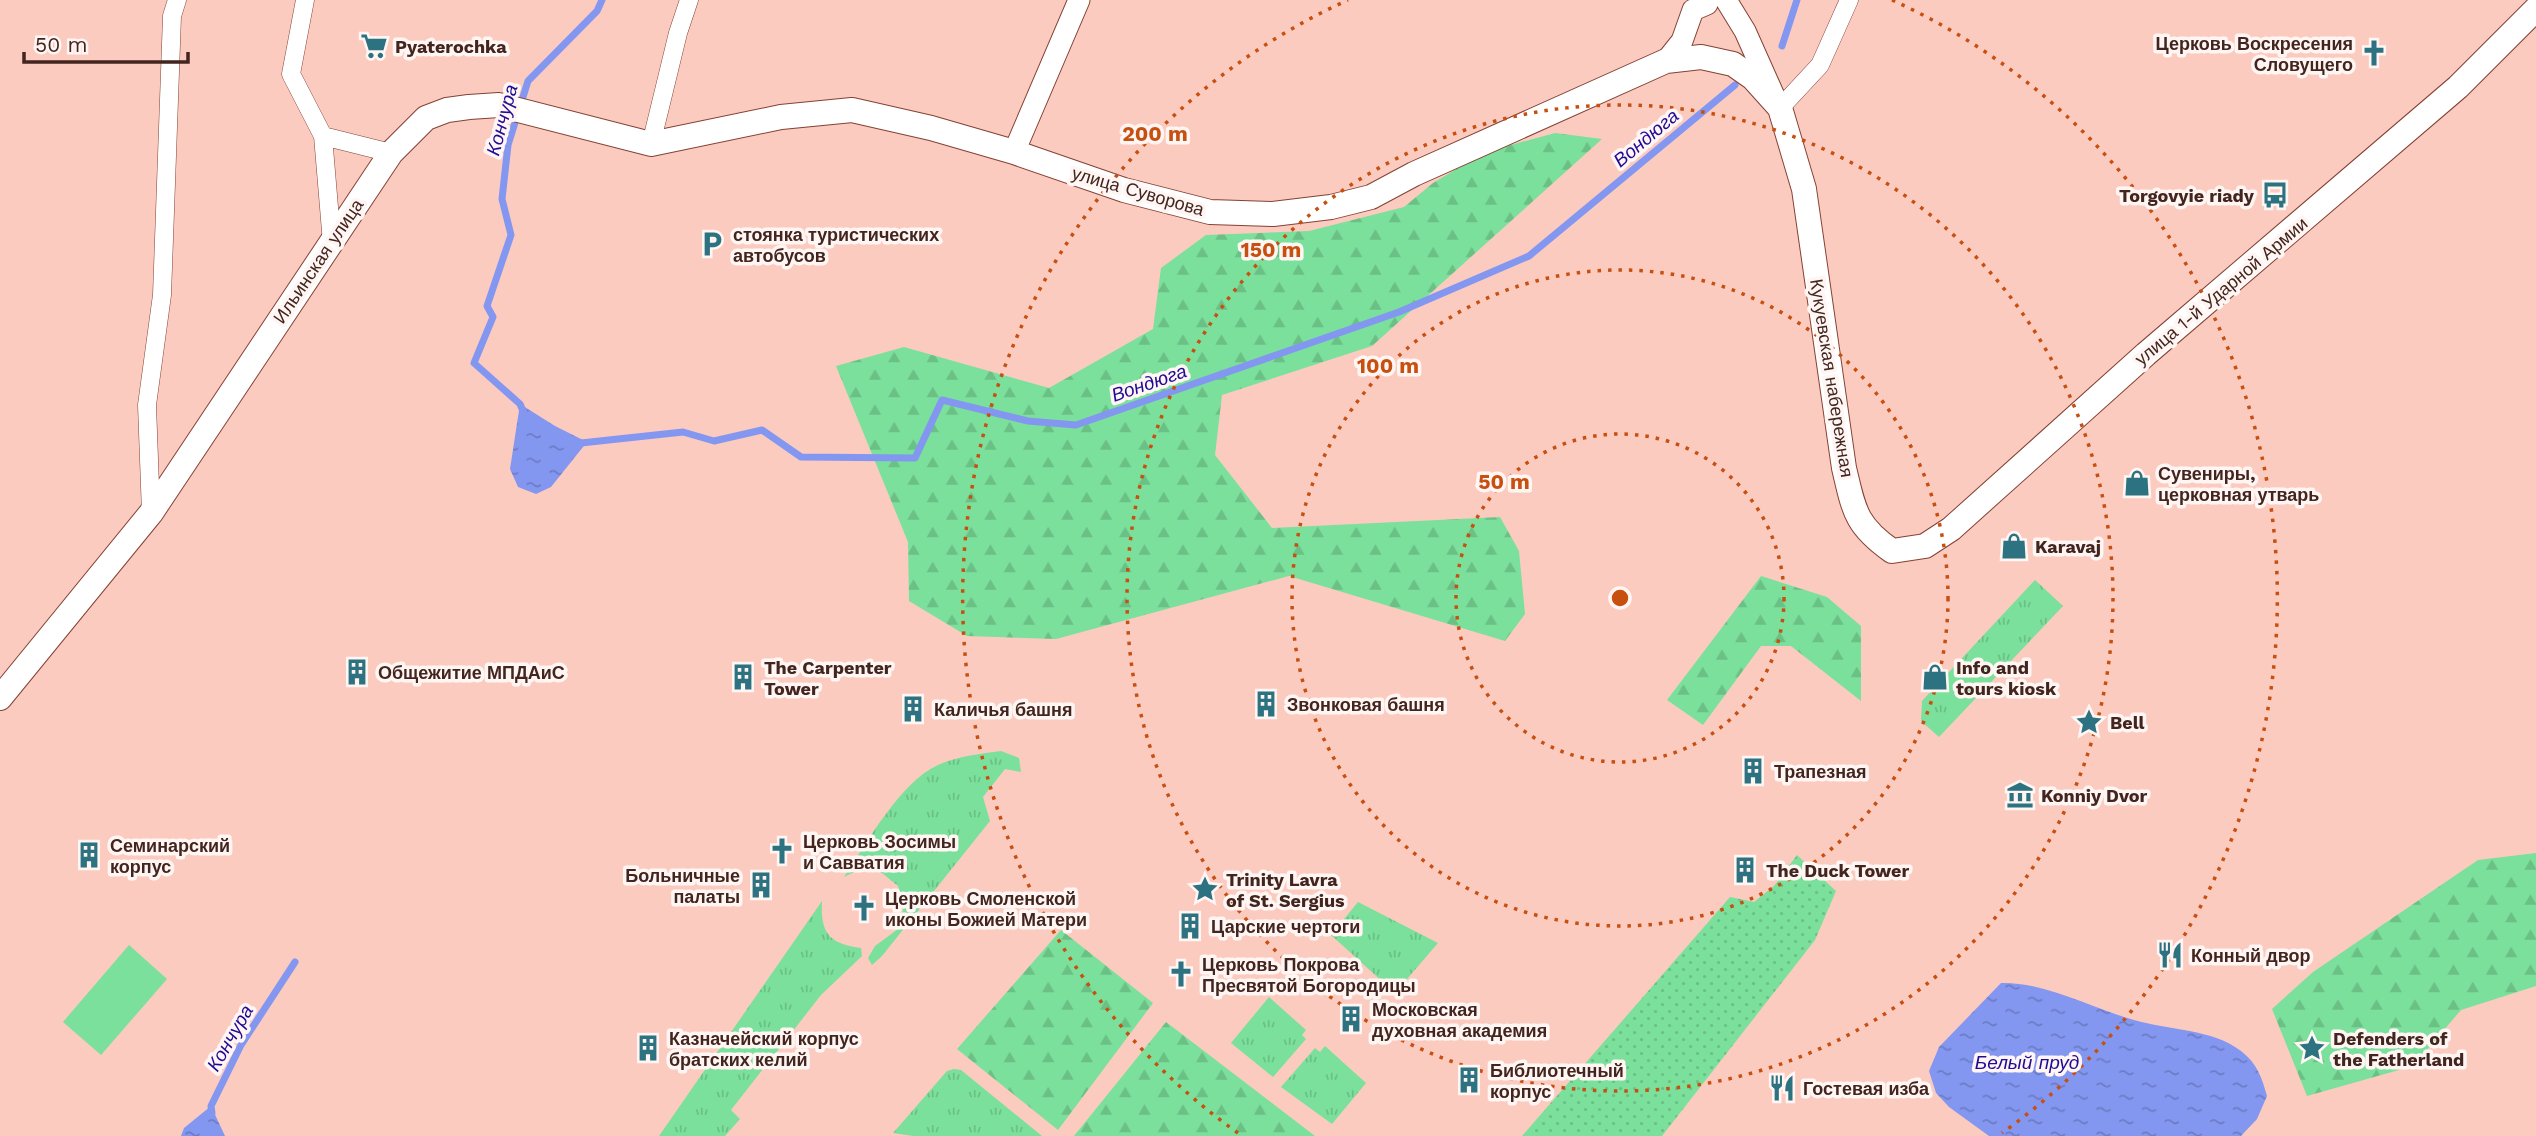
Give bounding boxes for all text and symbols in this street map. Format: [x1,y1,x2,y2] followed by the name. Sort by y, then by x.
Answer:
[24,21,189,65] scale bar
[359,31,389,61] supermarket icon: Pyaterochka
[35,32,87,57] text: 50 m
[2156,33,2353,75] place label: Церковь Воскресения Словущего
[395,36,507,57] place label: Pyaterochka
[2359,38,2389,68] church icon: Церковь Воскресения Словущего
[481,82,523,158] water label: Кончура
[1609,104,1683,172] water label: Вондюга
[1122,121,1188,146] text: 200 m
[1070,162,1207,220] street label: улица Суворова
[2260,180,2290,210] bus stop icon: Torgovyie riady
[2119,185,2255,206] place label: Torgovyie riady
[269,194,368,327] street label: Ильинская улица
[2130,213,2312,369] street label: улица 1-й Ударной Армии
[733,224,939,266] place label: стоянка туристических автобусов
[697,229,727,259] parking icon: стоянка туристических автобусов
[1241,237,1301,262] text: 150 m
[1806,277,1858,479] street label: Кукуевская набережная
[1357,353,1419,378] text: 100 m
[1108,359,1190,407] water label: Вондюга
[2158,463,2319,505] place label: Сувениры, церковная утварь
[2122,468,2152,498] shop icon: Сувениры, церковная утварь
[1478,469,1530,494] text: 50 m
[1999,531,2029,561] shop icon: Karavaj
[2035,536,2101,557] place label: Karavaj
[1608,586,1632,610] centre of rings
[342,657,372,687] building icon: Общежитие МПДАиС
[764,657,892,699] place label: The Carpenter Tower
[1956,657,2057,699] place label: Info and tours kiosk
[378,662,565,683] place label: Общежитие МПДАиС
[728,662,758,692] building icon: The Carpenter Tower
[1920,662,1950,692] shop icon: Info and tours kiosk
[1251,689,1281,719] building icon: Звонковая башня
[898,694,928,724] building icon: Каличья башня
[1287,694,1445,715] place label: Звонковая башня
[934,699,1072,720] place label: Каличья башня
[2074,707,2104,737] place icon: Bell
[2110,712,2145,733] place label: Bell
[1738,756,1768,786] building icon: Трапезная
[1774,761,1867,782] place label: Трапезная
[2005,780,2035,810] museum icon: Konniy Dvor
[2041,785,2148,806] place label: Konniy Dvor
[803,831,956,873] place label: Церковь Зосимы и Савватия
[110,835,230,877] place label: Семинарский корпус
[767,836,797,866] church icon: Церковь Зосимы и Савватия
[74,840,104,870] building icon: Семинарский корпус
[1730,855,1760,885] building icon: The Duck Tower
[1766,860,1909,881] place label: The Duck Tower
[625,865,740,907] place label: Больничные палаты
[1226,869,1345,911] place label: Trinity Lavra of St. Sergius
[746,870,776,900] building icon: Больничные палаты
[1190,874,1220,904] place icon: Trinity Lavra of St. Sergius
[885,888,1087,930] place label: Церковь Смоленской иконы Божией Матери
[849,893,879,923] church icon: Церковь Смоленской иконы Божией Матери
[1175,911,1205,941] building icon: Царские чертоги
[1211,916,1360,937] place label: Царские чертоги
[2155,940,2185,970] restaurant icon: Конный двор
[2191,945,2311,966] place label: Конный двор
[1202,954,1416,996] place label: Церковь Покрова Пресвятой Богородицы
[1166,959,1196,989] church icon: Церковь Покрова Пресвятой Богородицы
[1372,999,1547,1041] place label: Московская духовная академия
[202,1001,258,1075] water label: Кончура
[1336,1004,1366,1034] building icon: Московская духовная академия
[669,1028,859,1070] place label: Казначейский корпус братских келий
[2333,1028,2464,1070] place label: Defenders of the Fatherland
[633,1033,663,1063] building icon: Казначейский корпус братских келий
[2297,1033,2327,1063] place icon: Defenders of the Fatherland
[1975,1051,2079,1074] water label: Белый пруд
[1490,1060,1624,1102] place label: Библиотечный корпус
[1454,1065,1484,1095] building icon: Библиотечный корпус
[1767,1073,1797,1103] restaurant icon: Гостевая изба
[1803,1078,1930,1099] place label: Гостевая изба

